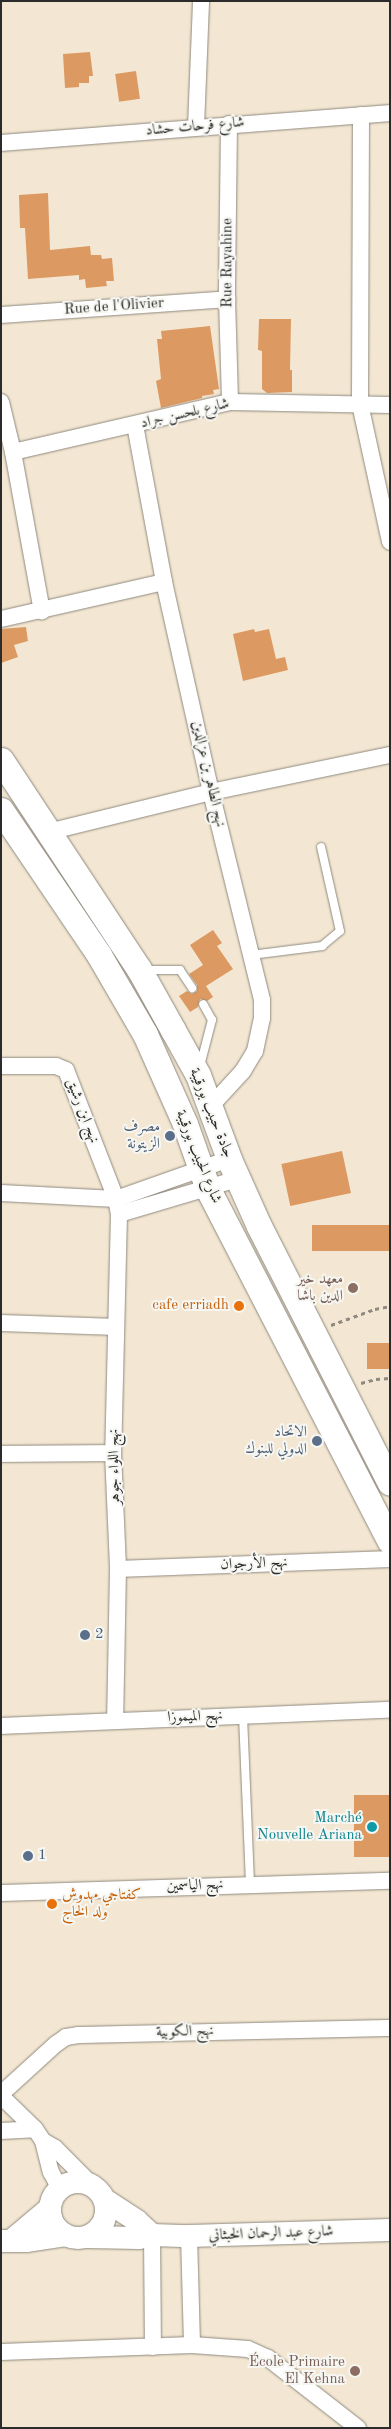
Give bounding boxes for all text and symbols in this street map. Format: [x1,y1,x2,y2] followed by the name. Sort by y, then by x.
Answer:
[145,114,245,140] street label: شارع فرحات حشاد
[219,218,237,308] street label: Rue Rayahine
[63,295,165,319] street label: Rue de l'Olivier
[139,395,231,433] street label: شارع بلحسن جراد
[187,719,229,829] street label: نهج الطاهر بن عزالدين
[185,1066,237,1160] street label: جادة حبيب بورقيبة
[61,1076,103,1146] street label: نهج ابن رشيق
[171,1108,225,1206] street label: شارع الحبيب بورقيبة
[123,1118,160,1153] place label: مصرف الزيتونة
[164,1130,176,1142] marker: مصرف الزيتونة
[297,1270,343,1305] place label: معهد خير الدين باشا
[347,1282,359,1294] marker: معهد خير الدين باشا
[152,1297,229,1315] place label: cafe erriadh
[233,1300,245,1312] marker: cafe erriadh
[245,1423,307,1458] place label: الاتحاد الدولي للبنوك
[105,1429,125,1505] street label: نهج اللواء جوهر
[311,1435,323,1447] marker: الاتحاد الدولي للبنوك
[220,1554,288,1574] street label: نهج الأرجوان
[95,1626,104,1644] place label: 2
[79,1629,91,1641] marker: 2
[167,1707,223,1727] street label: نهج الميموزا
[257,1809,362,1844] place label: Marché Nouvelle Ariana
[366,1821,378,1833] marker: Marché Nouvelle Ariana
[38,1847,47,1865] place label: 1
[22,1850,34,1862] marker: 1
[166,1876,224,1896] street label: نهج الياسمين
[62,1886,141,1921] place label: كفتاجي مهدوش ولد الخاج
[46,1898,58,1910] marker: كفتاجي مهدوش ولد الخاج
[156,2022,214,2042] street label: نهج الكوبية
[208,2223,334,2245] street label: شارع عبد الرحمان الخبثاني
[249,2353,345,2388] place label: École Primaire El Kehna
[349,2365,361,2377] marker: École Primaire El Kehna

